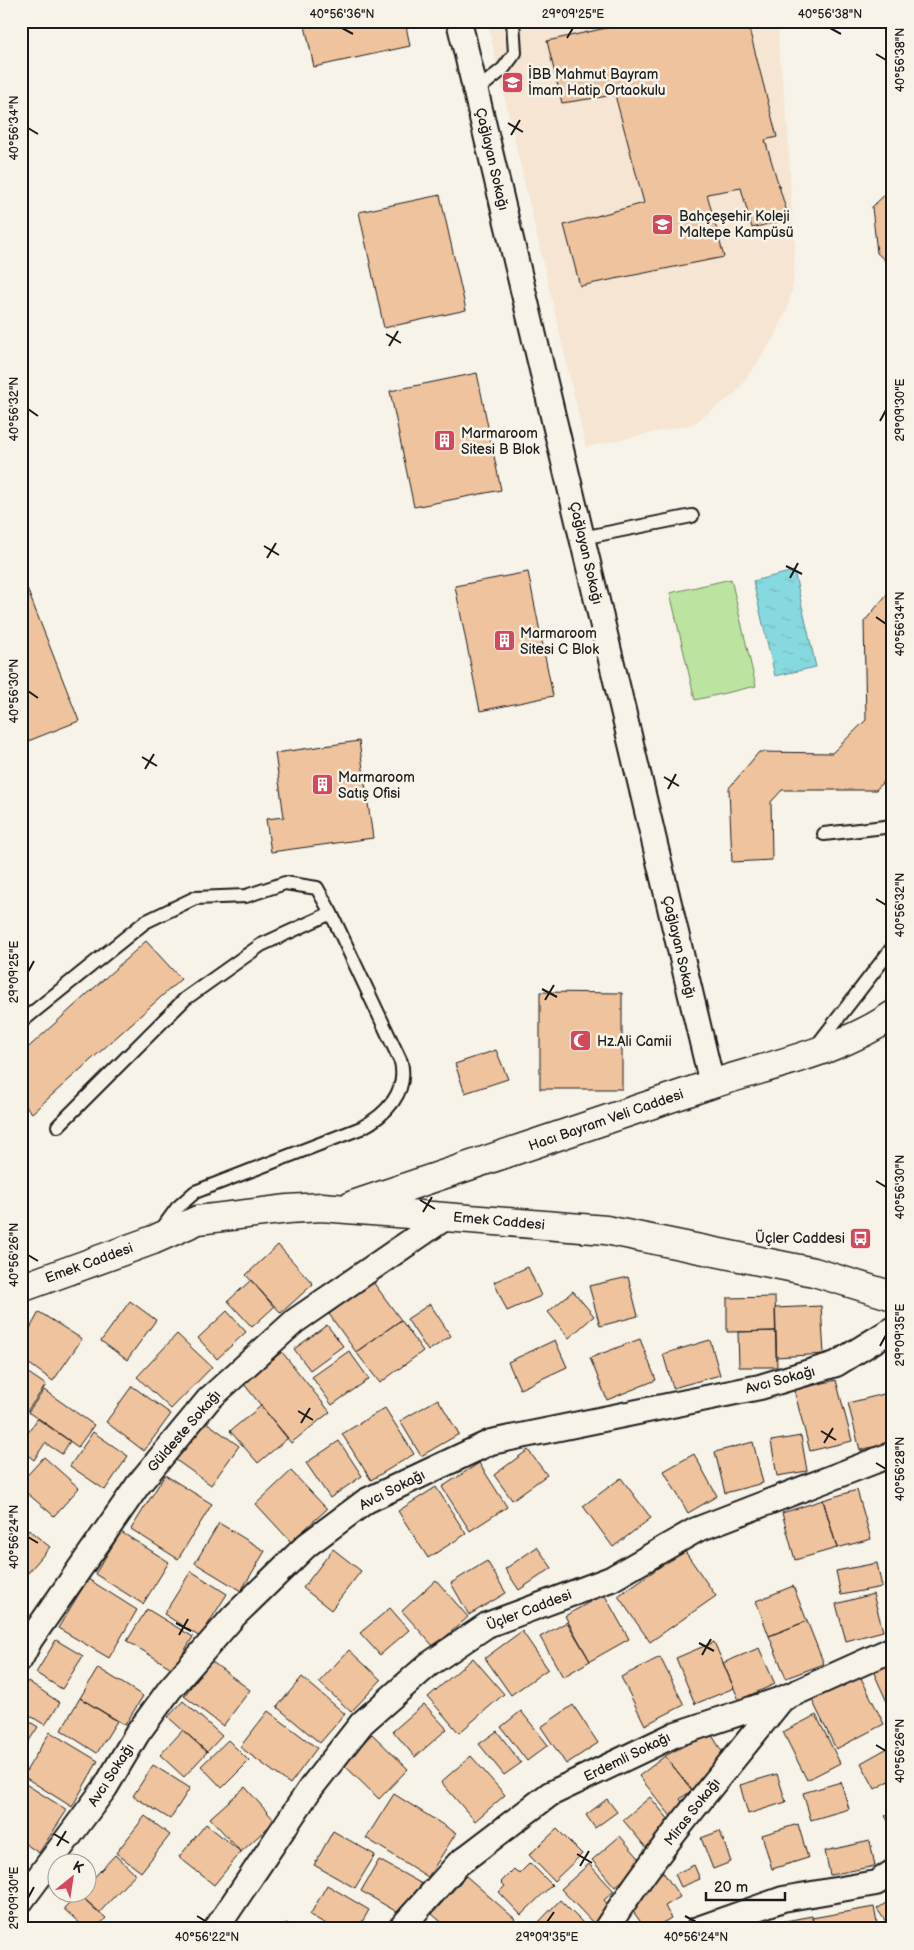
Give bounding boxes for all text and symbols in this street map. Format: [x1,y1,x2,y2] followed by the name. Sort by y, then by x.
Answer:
[309,7,375,22] text: 40°56'36"N
[542,7,604,22] text: 29°09'25"E
[798,7,862,22] text: 40°56'38"N
[893,28,908,92] text: 40°56'38"N
[528,65,666,99] place label: İBB Mahmut Bayram İmam Hatip Ortaokulu
[500,70,524,94] school or university icon: İBB Mahmut Bayram İmam Hatip Ortaokulu
[7,95,22,161] text: 40°56'34"N
[472,106,512,212] street label: Çağlayan Sokağı
[679,208,794,241] place label: Bahçeşehir Koleji Maltepe Kampüsü
[651,212,675,236] school or university icon: Bahçeşehir Koleji Maltepe Kampüsü
[7,377,22,441] text: 40°56'32"N
[893,378,908,442] text: 29°09'30"E
[461,425,540,458] place label: Marmaroom Sitesi B Blok
[433,429,457,453] building icon: Marmaroom Sitesi B Blok
[566,500,606,606] street label: Çağlayan Sokağı
[893,591,908,657] text: 40°56'34"N
[520,625,599,658] place label: Marmaroom Sitesi C Blok
[492,629,516,653] building icon: Marmaroom Sitesi C Blok
[7,659,22,723] text: 40°56'30"N
[338,769,415,802] place label: Marmaroom Satış Ofisi
[310,773,334,797] building icon: Marmaroom Satış Ofisi
[893,873,908,937] text: 40°56'32"N
[659,894,699,1000] street label: Çağlayan Sokağı
[7,941,22,1003] text: 29°09'25"E
[569,1029,593,1053] mosque icon: Hz.Ali Camii
[597,1033,672,1050] place label: Hz.Ali Camii
[526,1085,686,1155] street label: Hacı Bayram Veli Caddesi
[893,1155,908,1219] text: 40°56'30"N
[452,1209,546,1233] street label: Emek Caddesi
[7,1223,22,1287] text: 40°56'26"N
[849,1226,873,1250] bus stop icon: Üçler Caddesi
[755,1229,845,1247] place label: Üçler Caddesi
[43,1239,135,1287] street label: Emek Caddesi
[893,1303,908,1366] text: 29°09'35"E
[743,1363,817,1397] street label: Avcı Sokağı
[144,1387,224,1475] street label: Güldeste Sokağı
[893,1437,908,1501] text: 40°56'28"N
[356,1466,428,1514] street label: Avcı Sokağı
[7,1505,22,1569] text: 40°56'24"N
[484,1585,574,1634] street label: Üçler Caddesi
[893,1719,908,1783] text: 40°56'26"N
[581,1729,673,1785] street label: Erdemli Sokağı
[84,1740,138,1810] street label: Avcı Sokağı
[660,1775,724,1849] street label: Miras Sokağı
[48,1852,98,1902] north arrow
[70,1857,87,1877] text: K
[7,1866,22,1930] text: 29°09'30"E
[706,1870,785,1902] scale bar
[714,1878,748,1897] text: 20 m
[175,1930,239,1945] text: 40°56'22"N
[516,1930,579,1945] text: 29°09'35"E
[664,1930,728,1945] text: 40°56'24"N

